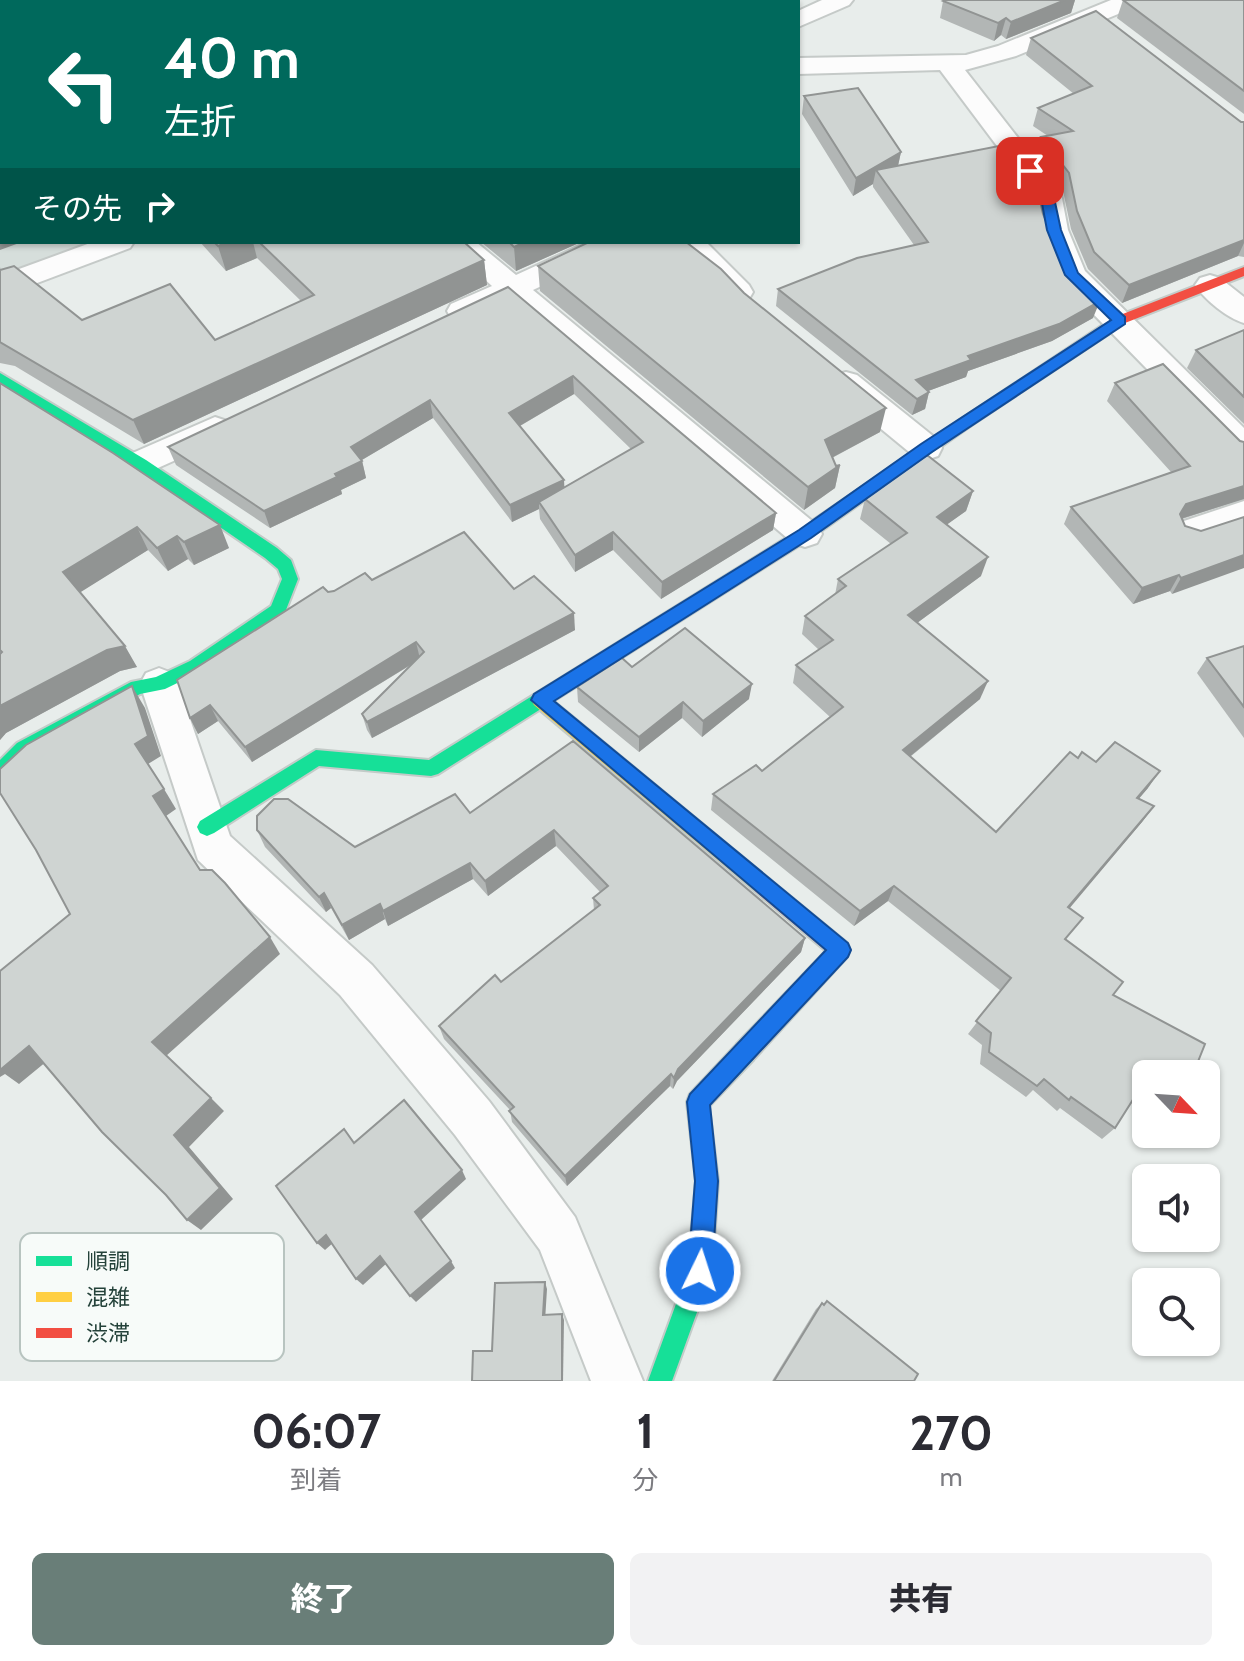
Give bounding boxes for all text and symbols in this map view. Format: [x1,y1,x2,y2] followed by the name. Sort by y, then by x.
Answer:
[164,24,300,92] text: 40 m
[32,32,136,136] icon: left
[164,99,236,143] text: 左折
[996,137,1064,205] pin
[1008,149,1052,193] icon: arrive
[138,184,182,228] icon: right
[32,190,122,227] text: その先
[1132,1060,1220,1148] north arrow
[1132,1060,1220,1356] map controls
[1132,1164,1220,1252] button: sound
[658,1229,742,1313] position arrow
[20,1233,284,1361] legend
[86,1248,130,1275] text: 順調
[1132,1268,1220,1356] button: search
[86,1284,130,1311] text: 混雑
[86,1320,130,1347] text: 渋滞
[251,1402,381,1460] text: 06:07
[636,1402,654,1460] text: 1
[909,1404,993,1462] text: 270
[940,1461,963,1493] text: m
[290,1464,342,1496] text: 到着
[632,1464,658,1496] text: 分
[32,1553,614,1645] button: 終了
[630,1553,1212,1645] button: 共有

